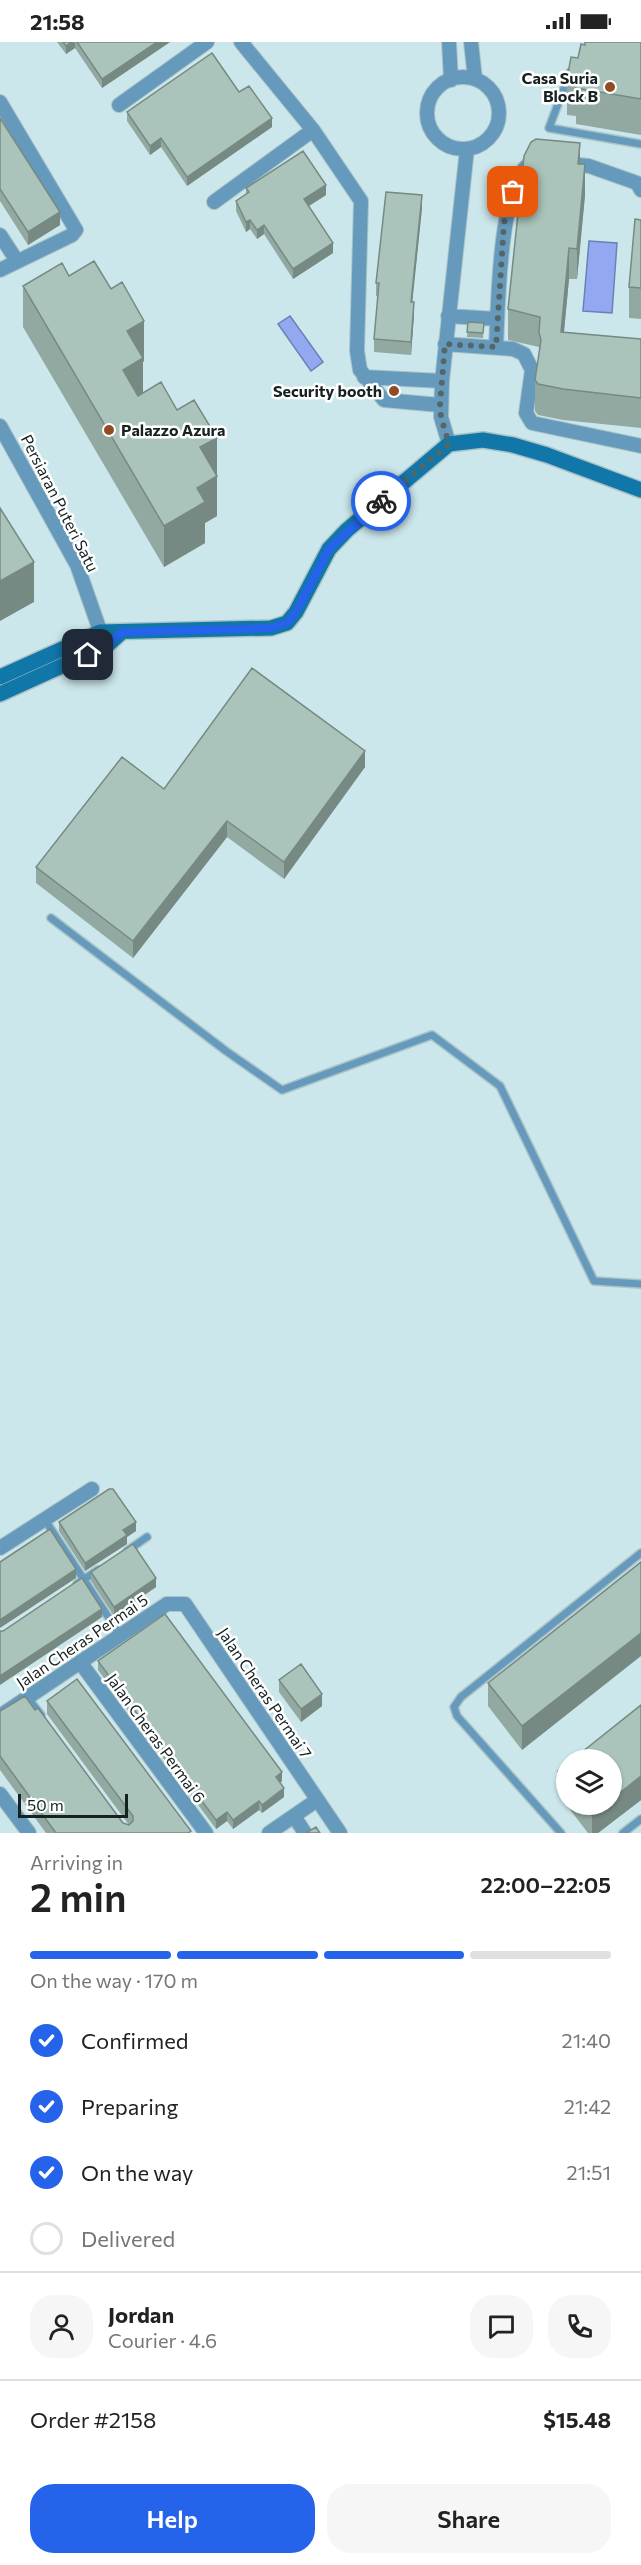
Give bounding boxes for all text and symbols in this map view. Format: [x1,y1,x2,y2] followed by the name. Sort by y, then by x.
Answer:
[30,8,85,35] text: 21:58
[521,68,598,105] place label: Casa Suria Block B
[603,80,617,94] marker: Casa Suria Block B
[487,166,538,217] pin
[496,175,529,208] icon: bag
[273,381,382,400] place label: Security booth
[387,384,401,398] marker: Security booth
[121,420,225,439] place label: Palazzo Azura
[102,423,116,437] marker: Palazzo Azura
[18,431,103,575] street label: Persiaran Puteri Satu
[351,471,411,531] courier
[365,485,398,518] icon: bike
[62,629,113,680] pin
[71,638,104,671] icon: home
[12,1590,151,1692] street label: Jalan Cheras Permai 5
[215,1624,316,1762] street label: Jalan Cheras Permai 7
[103,1669,210,1806] street label: Jalan Cheras Permai 6
[556,1749,622,1815] map controls
[556,1749,622,1815] button: layers
[18,1791,128,1818] scale bar
[27,1795,64,1814] text: 50 m
[30,1850,123,1874] text: Arriving in
[480,1871,611,1898] text: 22:00–22:05
[30,1872,127,1920] text: 2 min
[30,1968,198,1992] text: On the way · 170 m
[30,2024,63,2057] icon: check
[81,2027,188,2054] text: Confirmed
[562,2028,611,2052] text: 21:40
[30,2090,63,2123] icon: check
[81,2093,178,2120] text: Preparing
[564,2094,611,2118] text: 21:42
[30,2156,63,2189] icon: check
[81,2159,193,2186] text: On the way
[567,2160,611,2184] text: 21:51
[81,2225,175,2252] text: Delivered
[30,2295,93,2358] button: person
[470,2295,533,2358] button: chat
[548,2295,611,2358] button: phone
[108,2301,174,2328] text: Jordan
[108,2328,217,2352] text: Courier · 4.6
[30,2406,156,2433] text: Order #2158
[543,2406,611,2433] text: $15.48
[30,2484,315,2553] button: Help
[327,2484,611,2553] button: Share

